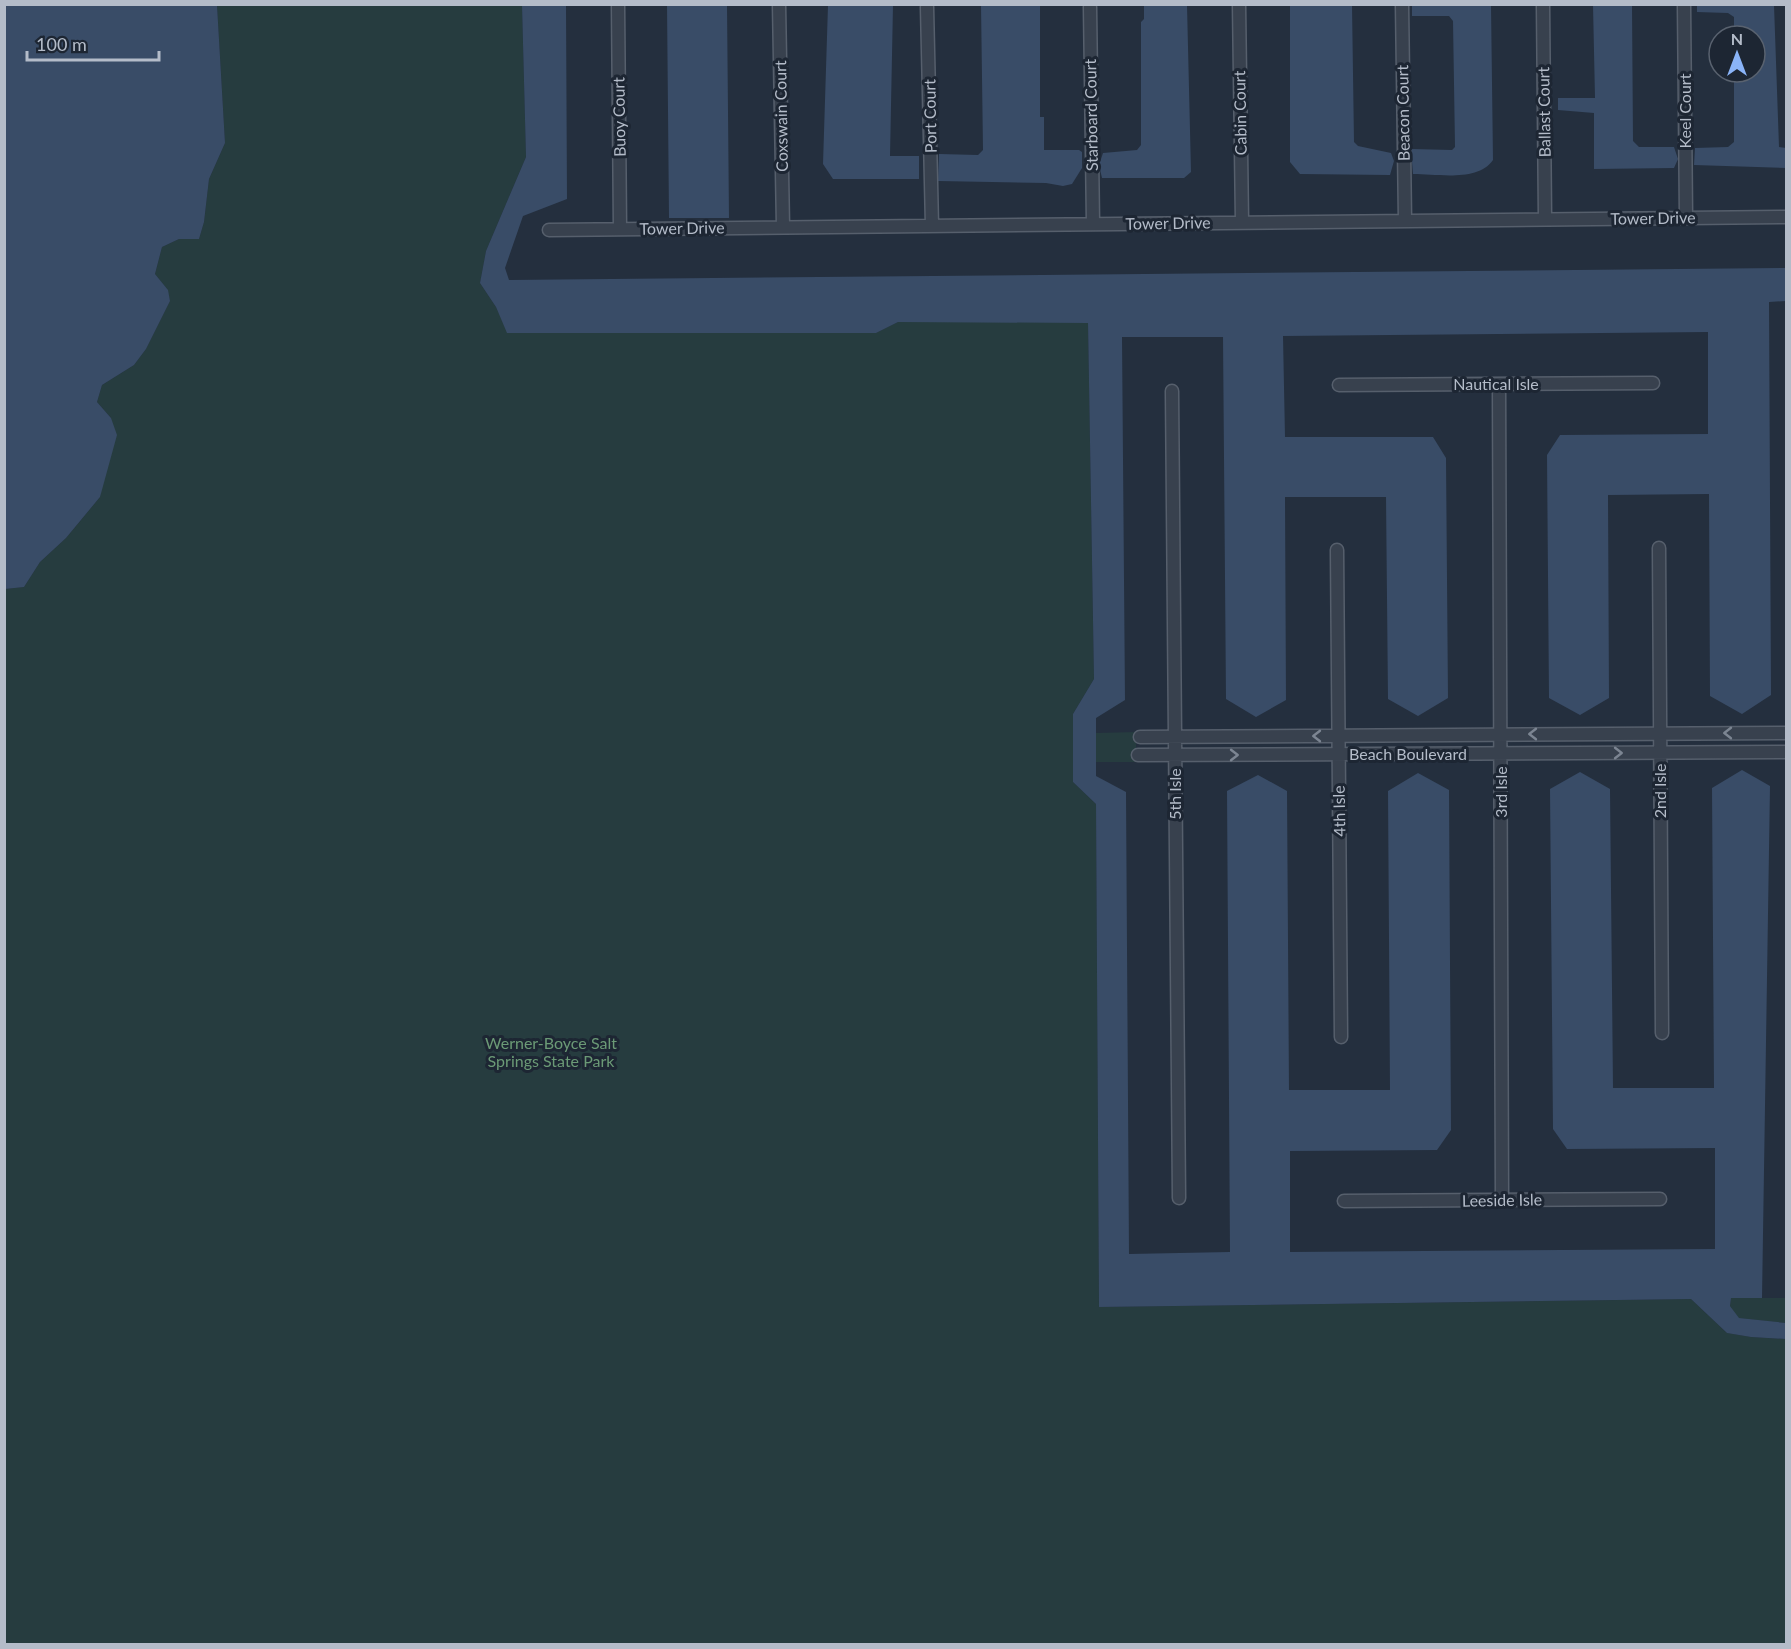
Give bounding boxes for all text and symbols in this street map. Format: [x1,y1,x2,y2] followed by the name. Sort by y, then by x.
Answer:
[27,24,159,62] scale bar
[1707,24,1767,84] north arrow
[1731,29,1743,48] text: N
[36,33,87,55] text: 100 m
[1080,58,1101,171] street label: Starboard Court
[770,60,791,172] street label: Coxswain Court
[1392,64,1413,161] street label: Beacon Court
[1533,66,1554,157] street label: Ballast Court
[1229,70,1250,155] street label: Cabin Court
[1675,73,1694,148] street label: Keel Court
[608,77,629,157] street label: Buoy Court
[919,79,940,153] street label: Port Court
[1610,207,1696,228] street label: Tower Drive
[1125,212,1211,233] street label: Tower Drive
[639,217,725,238] street label: Tower Drive
[1453,374,1539,393] street label: Nautical Isle
[1724,727,1733,739] one-way arrow
[1529,728,1538,740] one-way arrow
[1313,730,1322,742] one-way arrow
[1349,744,1467,763] street label: Beach Boulevard
[1613,747,1622,759] one-way arrow
[1229,749,1238,761] one-way arrow
[1650,764,1669,818] street label: 2nd Isle
[1491,766,1510,818] street label: 3rd Isle
[1165,768,1184,820] street label: 5th Isle
[1329,785,1348,837] street label: 4th Isle
[485,1033,617,1070] park label: Werner-Boyce Salt Springs State Park
[1462,1189,1542,1210] street label: Leeside Isle

